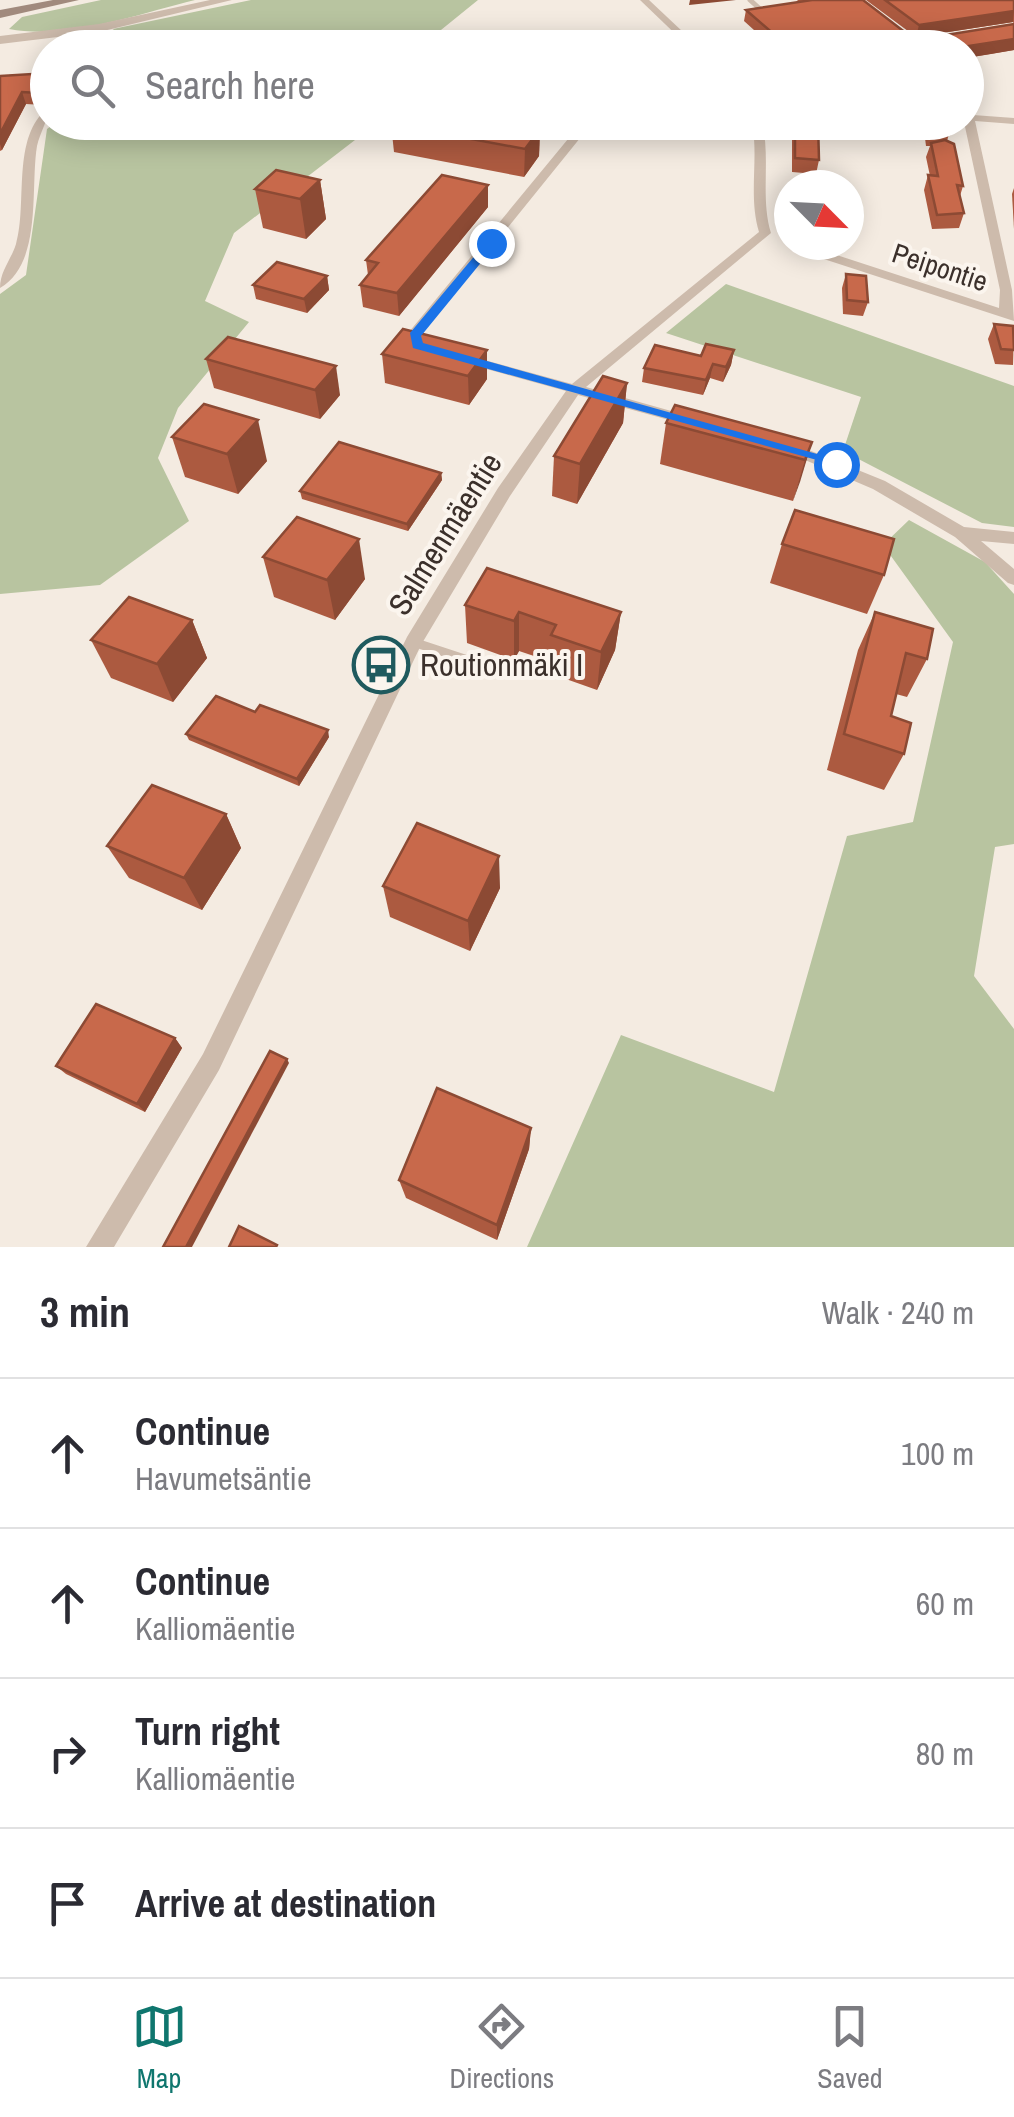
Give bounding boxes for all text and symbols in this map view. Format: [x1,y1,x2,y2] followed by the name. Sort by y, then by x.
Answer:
[30,30,984,140] search box
[65,58,120,113] icon: search
[145,60,315,111] text: Search here
[774,170,864,260] north arrow
[469,221,515,267] route end
[887,234,993,300] street label: Peipontie
[814,442,860,488] route start
[378,444,512,623] street label: Salmenmäentie
[351,635,411,695] bus stop icon: Routionmäki I
[420,643,583,686] place label: Routionmäki I
[40,1284,130,1340] text: 3 min
[822,1291,974,1334] text: Walk · 240 m
[135,1406,270,1457] text: Continue
[40,1426,95,1481] icon: ahead
[901,1432,974,1475] text: 100 m
[135,1457,311,1500] text: Havumetsäntie
[135,1556,270,1607] text: Continue
[40,1576,95,1631] icon: ahead
[916,1582,974,1625] text: 60 m
[135,1607,295,1650] text: Kalliomäentie
[135,1706,280,1757] text: Turn right
[40,1726,95,1781] icon: right
[916,1732,974,1775] text: 80 m
[135,1757,295,1800] text: Kalliomäentie
[40,1876,95,1931] icon: arrive
[135,1878,436,1929] text: Arrive at destination
[132,1999,187,2097] tab: Map
[450,1999,554,2097] tab: Directions
[817,1999,882,2097] tab: Saved

